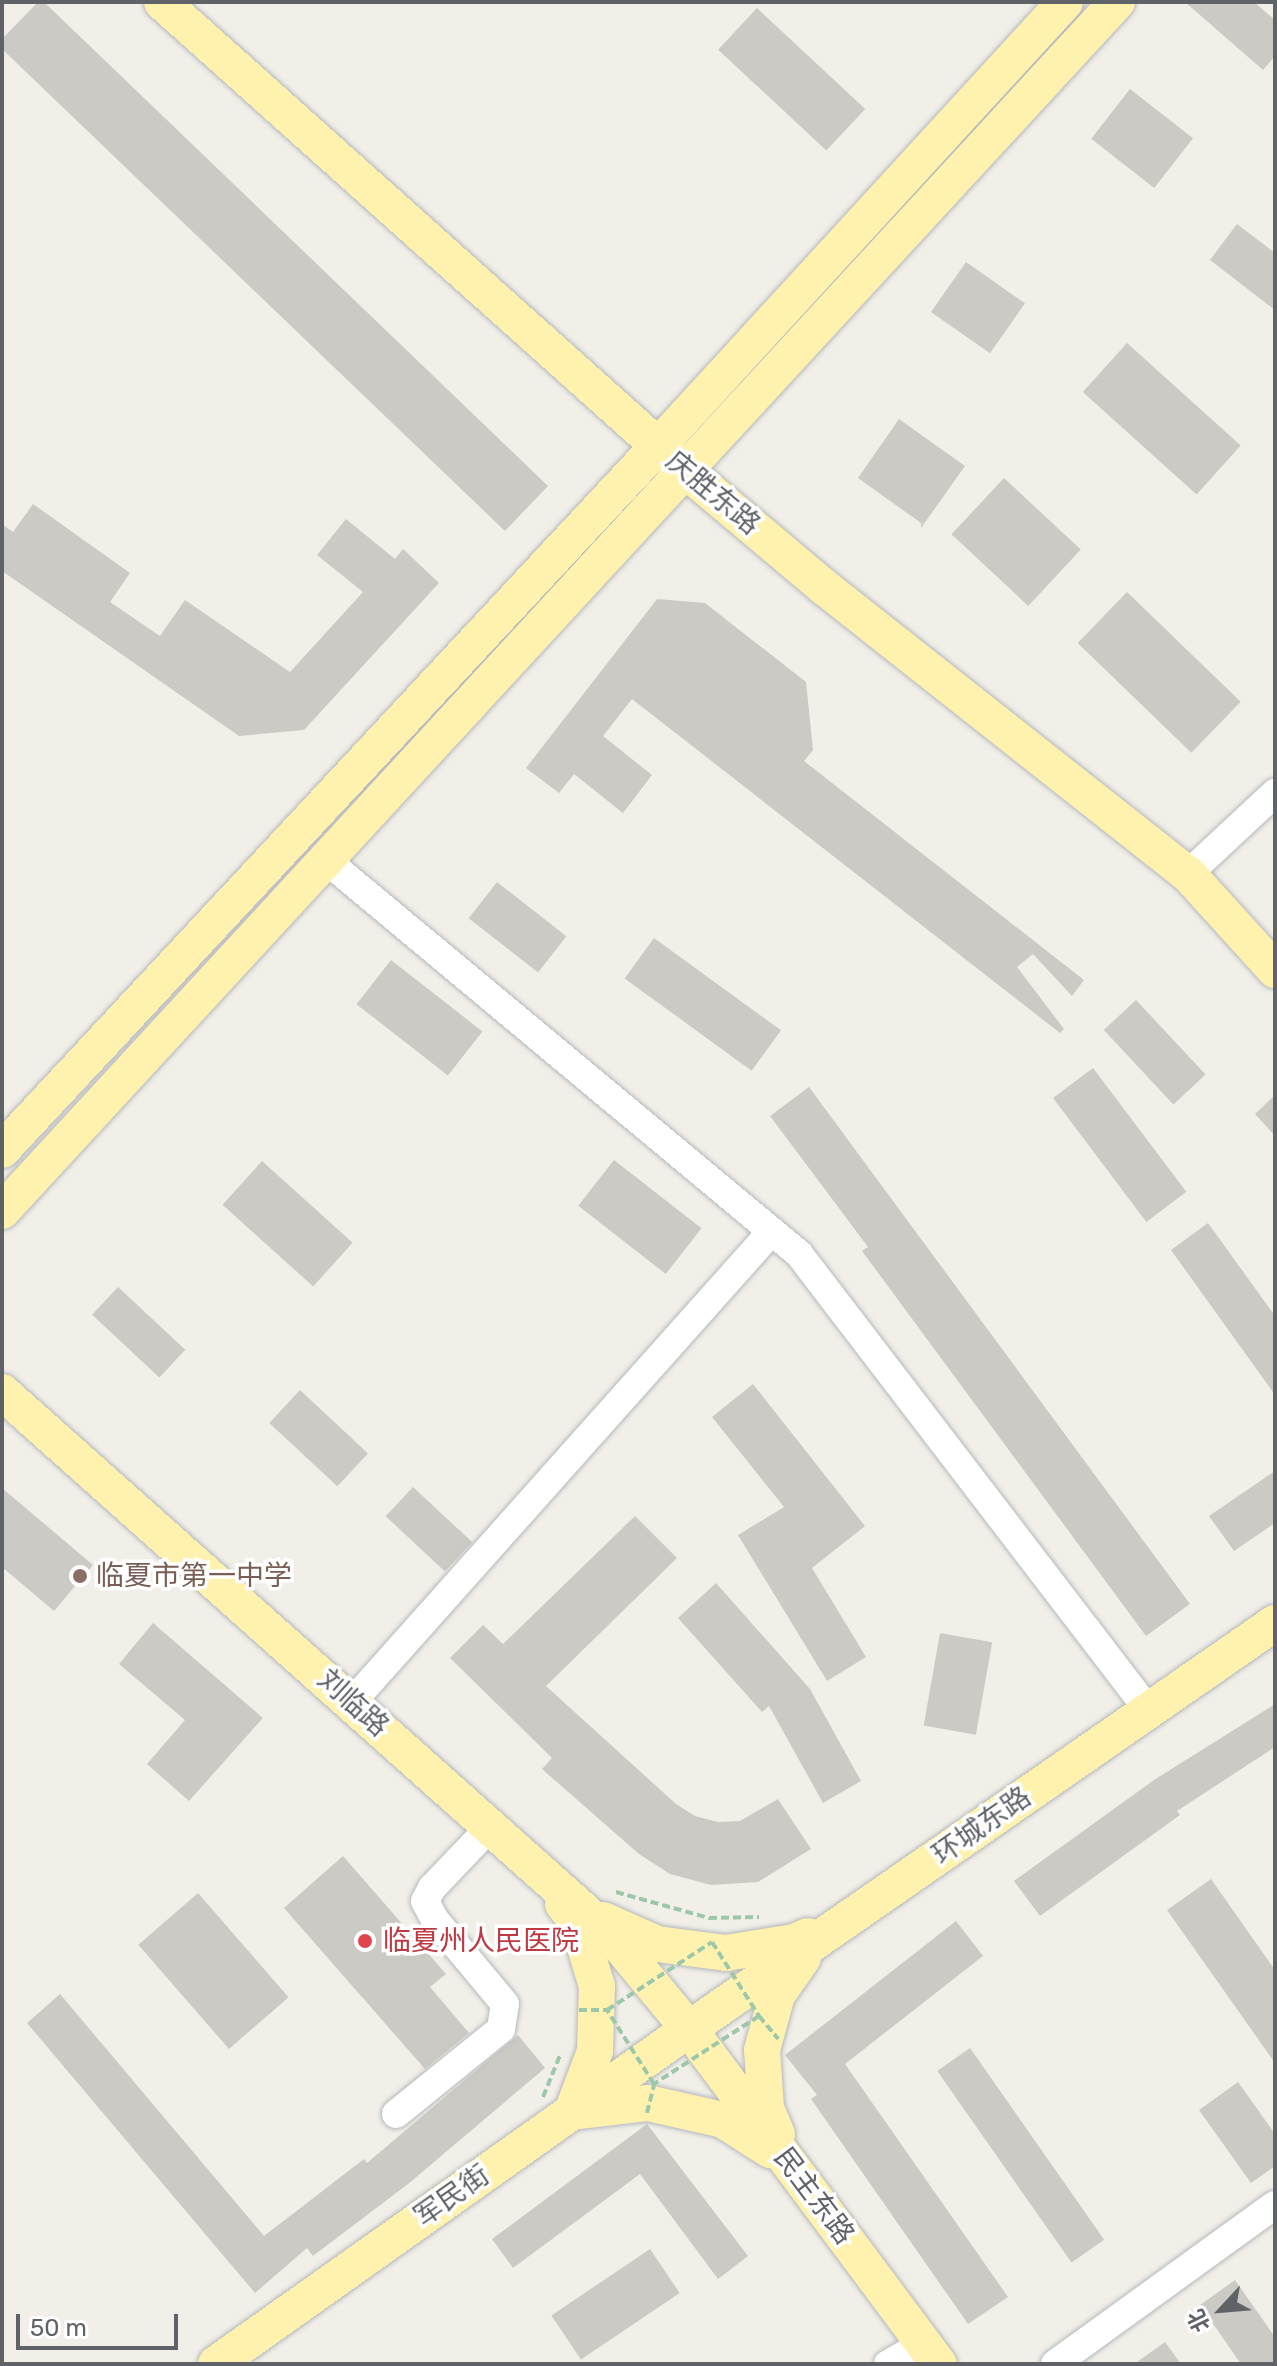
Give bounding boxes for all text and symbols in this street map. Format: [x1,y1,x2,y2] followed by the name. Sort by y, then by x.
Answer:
[659,444,767,542] street label: 庆胜东路
[96,1559,292,1593] place label: 临夏市第一中学
[71,1567,89,1585] marker: 临夏市第一中学
[311,1662,395,1744] street label: 刘临路
[926,1780,1038,1872] street label: 环城东路
[383,1924,579,1958] place label: 临夏州人民医院
[354,1930,376,1952] marker: 临夏州人民医院
[767,2141,861,2251] street label: 民主东路
[408,2158,496,2234] street label: 军民街
[1181,2270,1261,2350] north arrow
[20,2298,182,2348] scale bar
[1182,2305,1216,2337] text: 北
[30,2314,87,2342] text: 50 m

